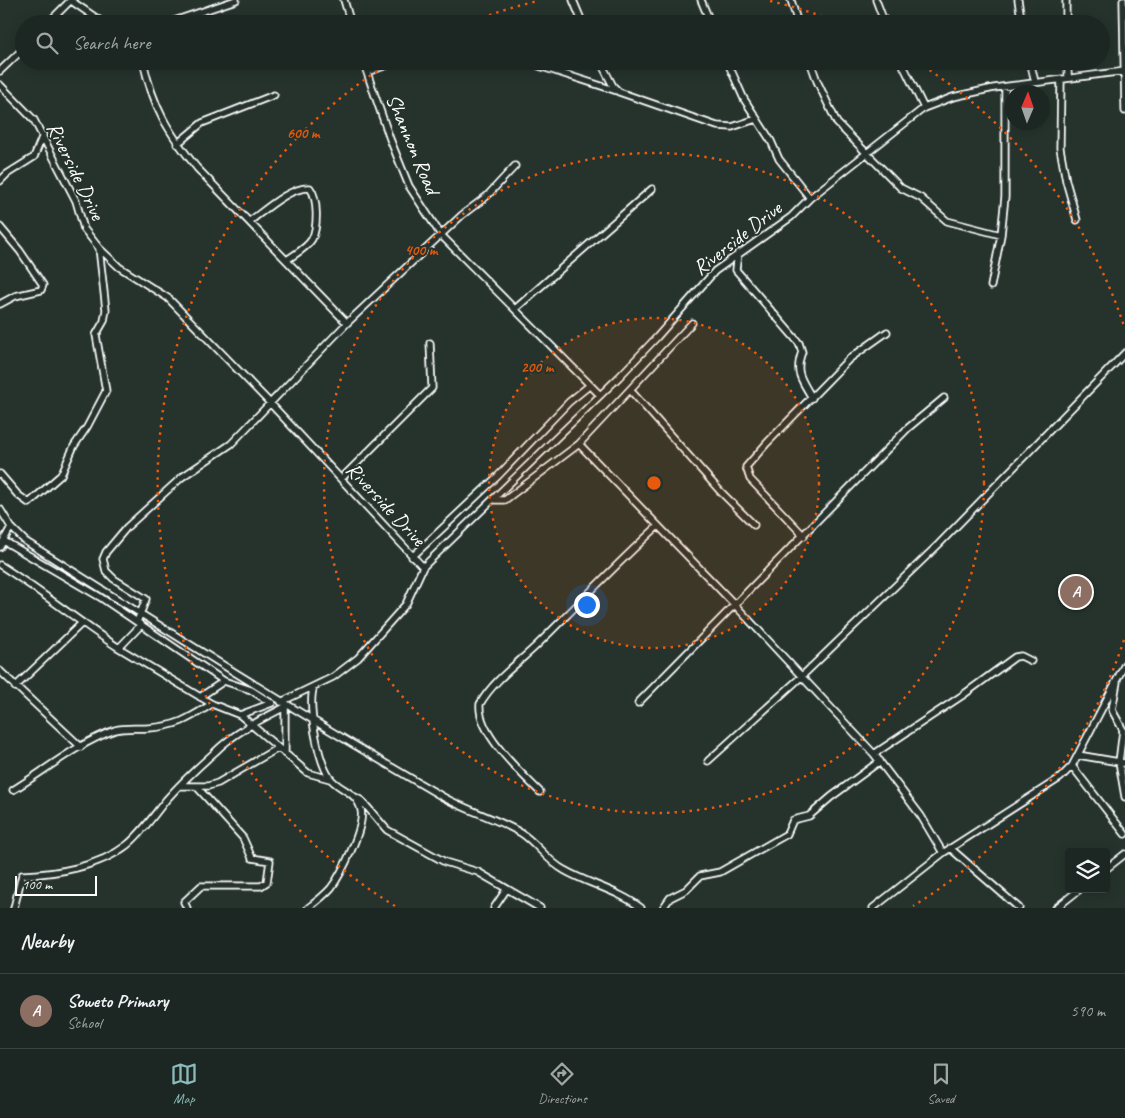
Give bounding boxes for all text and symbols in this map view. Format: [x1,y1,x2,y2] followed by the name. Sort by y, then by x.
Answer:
[15,15,1110,70] search box
[33,29,61,57] icon: search
[73,31,150,55] text: Search here
[1005,85,1050,130] north arrow
[380,90,447,201] street label: Shannon Road
[41,118,111,225] street label: Riverside Drive
[287,124,321,143] text: 600 m
[687,195,787,281] street label: Riverside Drive
[405,241,439,260] text: 400 m
[521,358,555,377] text: 200 m
[341,457,432,552] street label: Riverside Drive
[645,474,663,492] centre of rings
[1060,573,1092,611] pin: A
[574,592,600,618] your location
[1065,848,1110,893] map controls
[1065,848,1110,893] button: layers
[15,873,98,896] scale bar
[22,876,52,893] text: 100 m
[20,928,73,954] text: Nearby
[67,989,168,1013] text: Soweto Primary
[32,1001,40,1021] text: A
[1071,1001,1105,1021] text: 590 m
[67,1013,101,1033] text: School
[170,1060,198,1107] tab: Map
[538,1060,587,1107] tab: Directions
[927,1060,955,1107] tab: Saved

